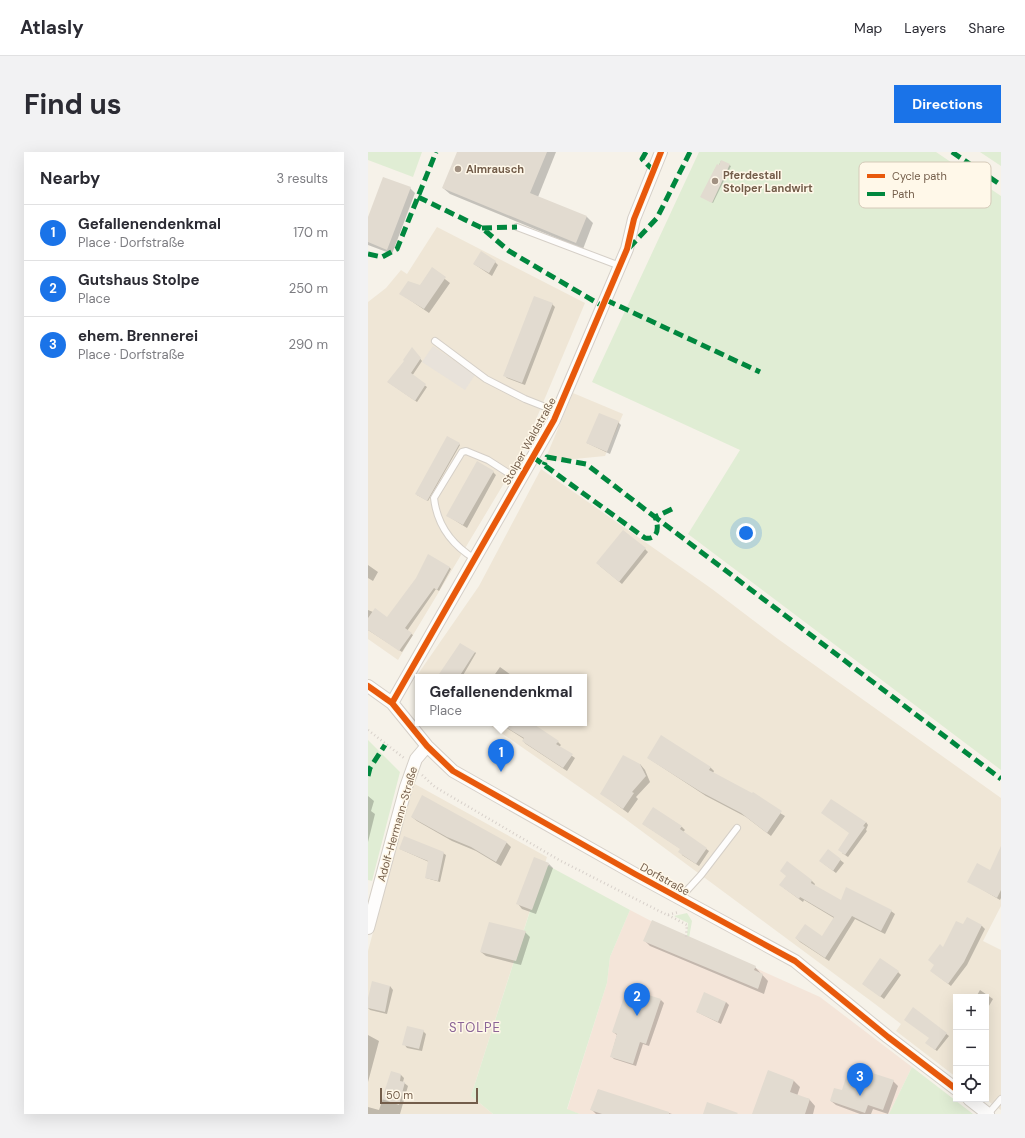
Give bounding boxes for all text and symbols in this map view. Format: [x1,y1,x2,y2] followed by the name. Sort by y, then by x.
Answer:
[20,15,84,40] text: Atlasly
[854,19,882,37] text: Map
[904,19,946,37] text: Layers
[968,19,1005,37] text: Share
[894,85,1001,123] button: Directions
[24,86,122,123] text: Find us
[466,162,524,176] place label: Almrausch
[859,162,991,208] legend
[453,164,463,174] marker: Almrausch
[40,167,100,189] text: Nearby
[723,168,813,195] place label: Pferdestall Stolper Landwirt
[892,169,947,183] text: Cycle path
[276,170,328,187] text: 3 results
[710,176,720,186] marker: Pferdestall Stolper Landwirt
[892,187,915,201] text: Path
[78,214,221,234] text: Gefallenendenkmal
[51,224,55,241] text: 1
[293,224,328,241] text: 170 m
[78,234,184,251] text: Place · Dorfstraße
[78,270,200,290] text: Gutshaus Stolpe
[49,280,57,297] text: 2
[289,280,328,297] text: 250 m
[78,290,110,307] text: Place
[78,326,198,346] text: ehem. Brennerei
[49,336,57,353] text: 3
[289,336,328,353] text: 290 m
[78,346,184,363] text: Place · Dorfstraße
[499,395,559,487] street label: Stolper Waldstraße
[736,523,756,543] your location
[415,674,587,726] popup
[429,682,573,702] text: Gefallenendenkmal
[429,702,462,719] text: Place
[488,739,514,772] pin: 1
[374,765,420,883] street label: Adolf-Hermann-Straße
[638,860,692,898] street label: Dorfstraße
[624,983,650,1016] pin: 2
[953,994,989,1102] map controls
[953,994,989,1030] button: +
[449,1019,501,1036] district label: STOLPE
[953,1030,989,1066] button: −
[847,1063,873,1096] pin: 3
[953,1066,989,1102] button: locate
[380,1086,478,1105] scale bar
[386,1088,413,1102] text: 50 m

